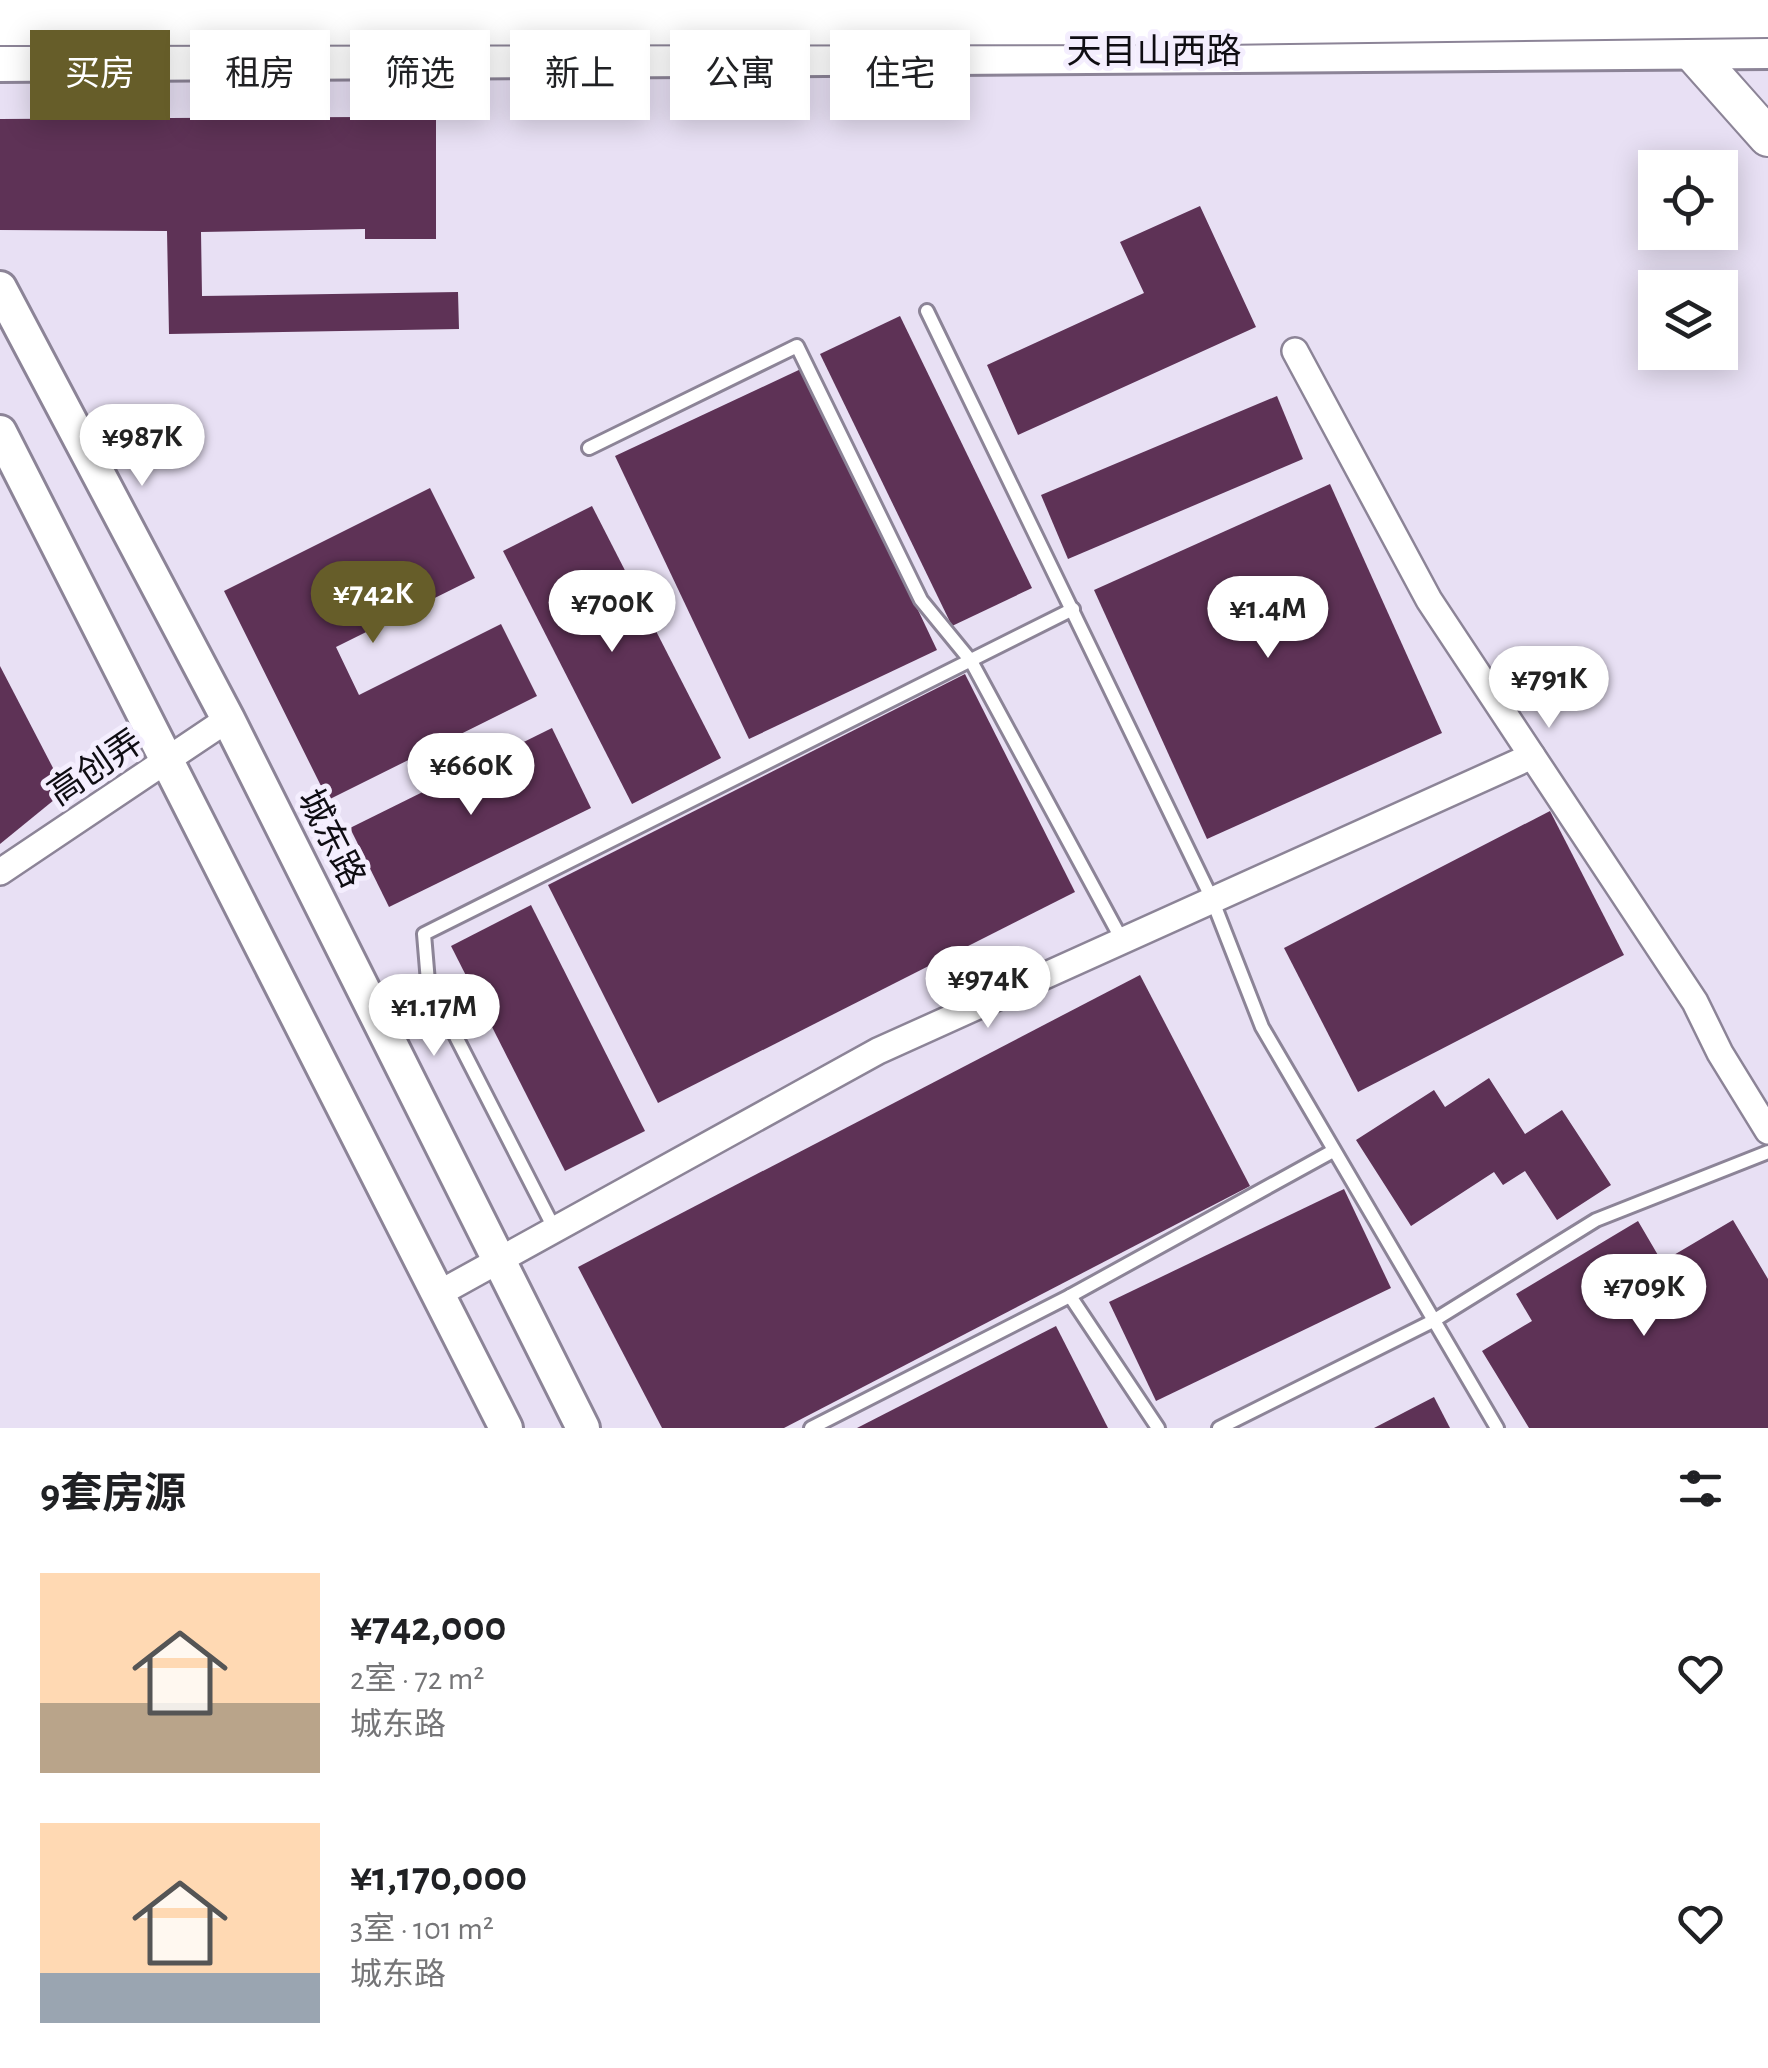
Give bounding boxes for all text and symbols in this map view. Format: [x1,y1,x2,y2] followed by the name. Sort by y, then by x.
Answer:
[30,30,170,120] chip: 买房
[190,30,330,120] chip: 租房
[350,30,490,120] chip: 筛选
[510,30,650,120] chip: 新上
[670,30,810,120] chip: 公寓
[830,30,970,120] chip: 住宅
[1066,33,1242,70] street label: 天目山西路
[1638,150,1738,370] map controls
[1638,150,1738,250] button: locate
[1638,270,1738,370] button: layers
[72,404,212,489] pin: ¥987K
[102,420,182,452] text: ¥987K
[303,561,443,646] pin: ¥742K
[542,570,682,655] pin: ¥700K
[1198,576,1338,661] pin: ¥1.4M
[333,577,413,609] text: ¥742K
[571,586,653,618] text: ¥700K
[1229,592,1307,624] text: ¥1.4M
[1479,646,1619,731] pin: ¥791K
[1511,662,1587,694] text: ¥791K
[41,723,149,812] street label: 高创弄
[401,733,541,818] pin: ¥660K
[429,749,513,781] text: ¥660K
[291,783,372,893] street label: 城东路
[918,946,1058,1031] pin: ¥974K
[948,962,1028,994] text: ¥974K
[353,974,515,1059] pin: ¥1.17M
[391,990,477,1022] text: ¥1.17M
[1574,1254,1714,1339] pin: ¥709K
[1603,1270,1685,1302] text: ¥709K
[1673,1461,1728,1516] icon: filters
[40,1473,186,1515] text: 9套房源
[350,1606,506,1648] text: ¥742,000
[120,1613,240,1733] icon: home
[1673,1646,1728,1701] icon: heart
[350,1663,484,1695] text: 2室 · 72 m²
[350,1709,446,1741] text: 城东路
[350,1856,527,1898] text: ¥1,170,000
[120,1863,240,1983] icon: home
[1673,1896,1728,1951] icon: heart
[350,1913,494,1945] text: 3室 · 101 m²
[350,1959,446,1991] text: 城东路

